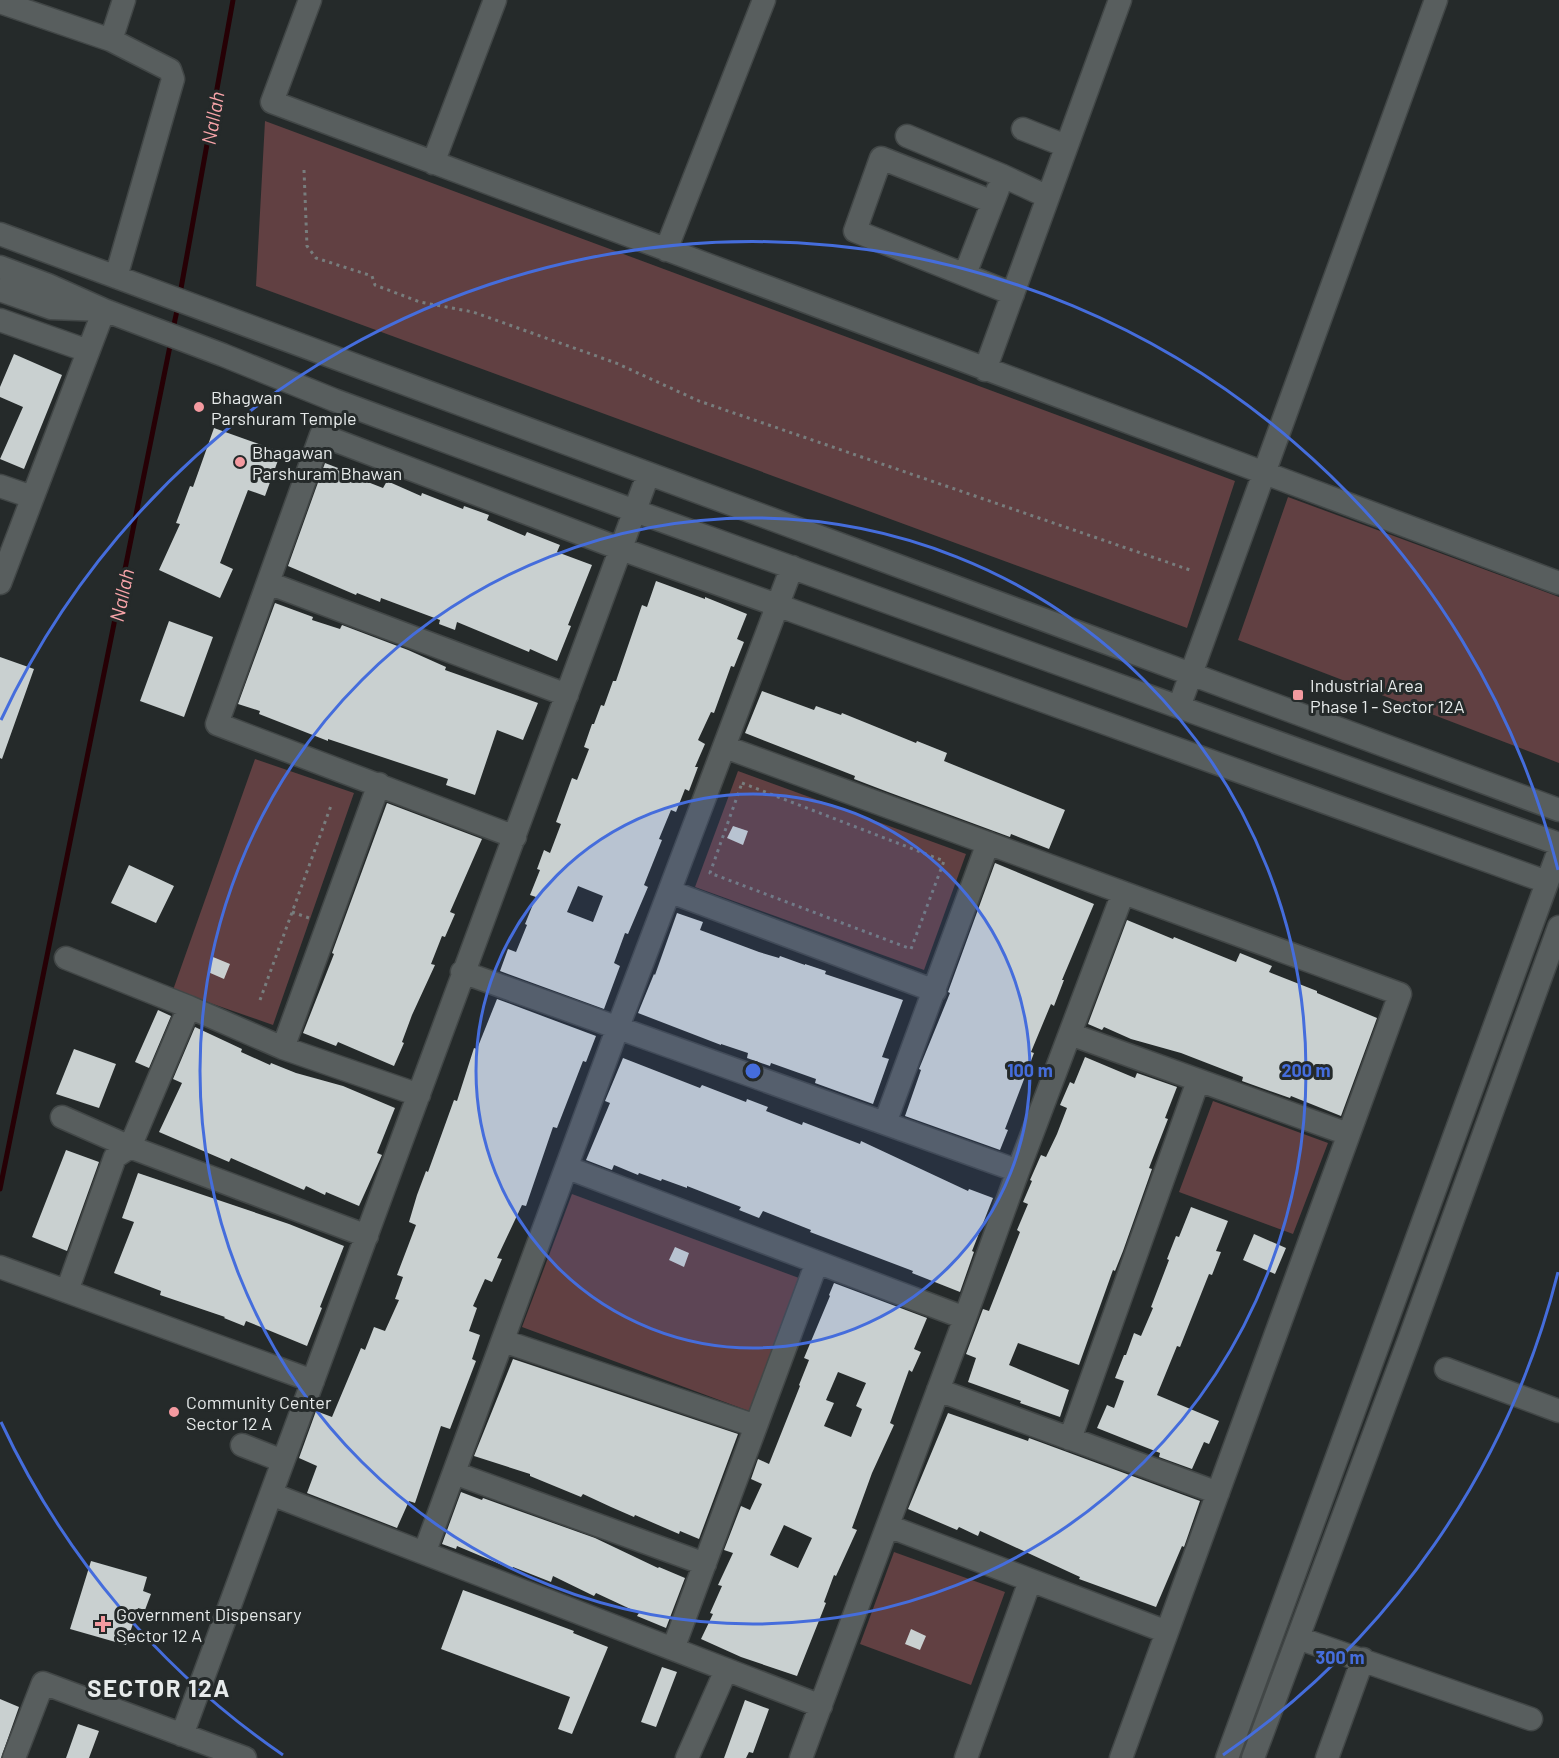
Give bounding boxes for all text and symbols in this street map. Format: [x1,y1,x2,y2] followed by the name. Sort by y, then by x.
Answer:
[196,89,228,147] water label: Nallah
[211,386,357,429] place label: Bhagwan Parshuram Temple
[192,400,206,414] marker: Bhagwan Parshuram Temple
[252,441,402,484] place label: Bhagawan Parshuram Bhawan
[233,455,247,469] marker: Bhagawan Parshuram Bhawan
[104,566,138,624] water label: Nallah
[1310,674,1465,717] place label: Industrial Area Phase 1 - Sector 12A
[1291,688,1305,702] marker: Industrial Area Phase 1 - Sector 12A
[1007,1059,1053,1081] text: 100 m
[1281,1059,1331,1081] text: 200 m
[743,1061,763,1081] centre of rings
[186,1391,332,1434] place label: Community Center Sector 12 A
[167,1405,181,1419] marker: Community Center Sector 12 A
[116,1603,301,1646] place label: Government Dispensary Sector 12 A
[94,1615,112,1633] marker: Government Dispensary Sector 12 A
[1316,1646,1364,1668] text: 300 m
[87,1673,231,1702] district label: SECTOR 12A

